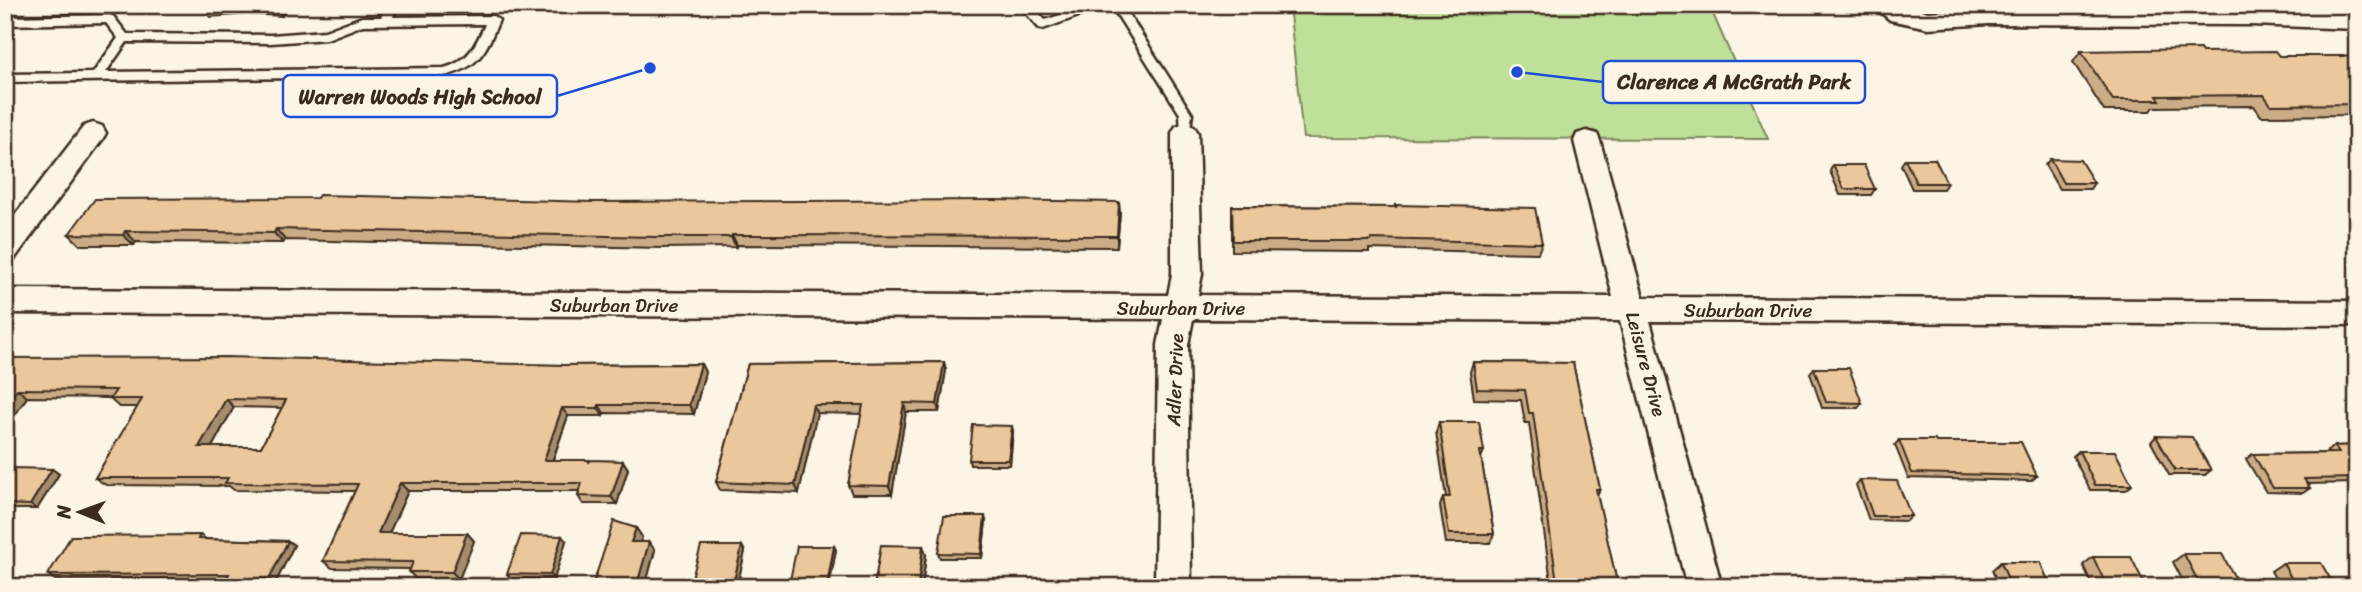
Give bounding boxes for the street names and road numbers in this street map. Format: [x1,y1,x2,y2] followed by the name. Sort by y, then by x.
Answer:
[550,289,678,322] street label: Suburban Drive
[1117,292,1245,325] street label: Suburban Drive
[1684,294,1812,327] street label: Suburban Drive
[1616,308,1676,420] street label: Leisure Drive
[1157,333,1193,428] street label: Adler Drive

